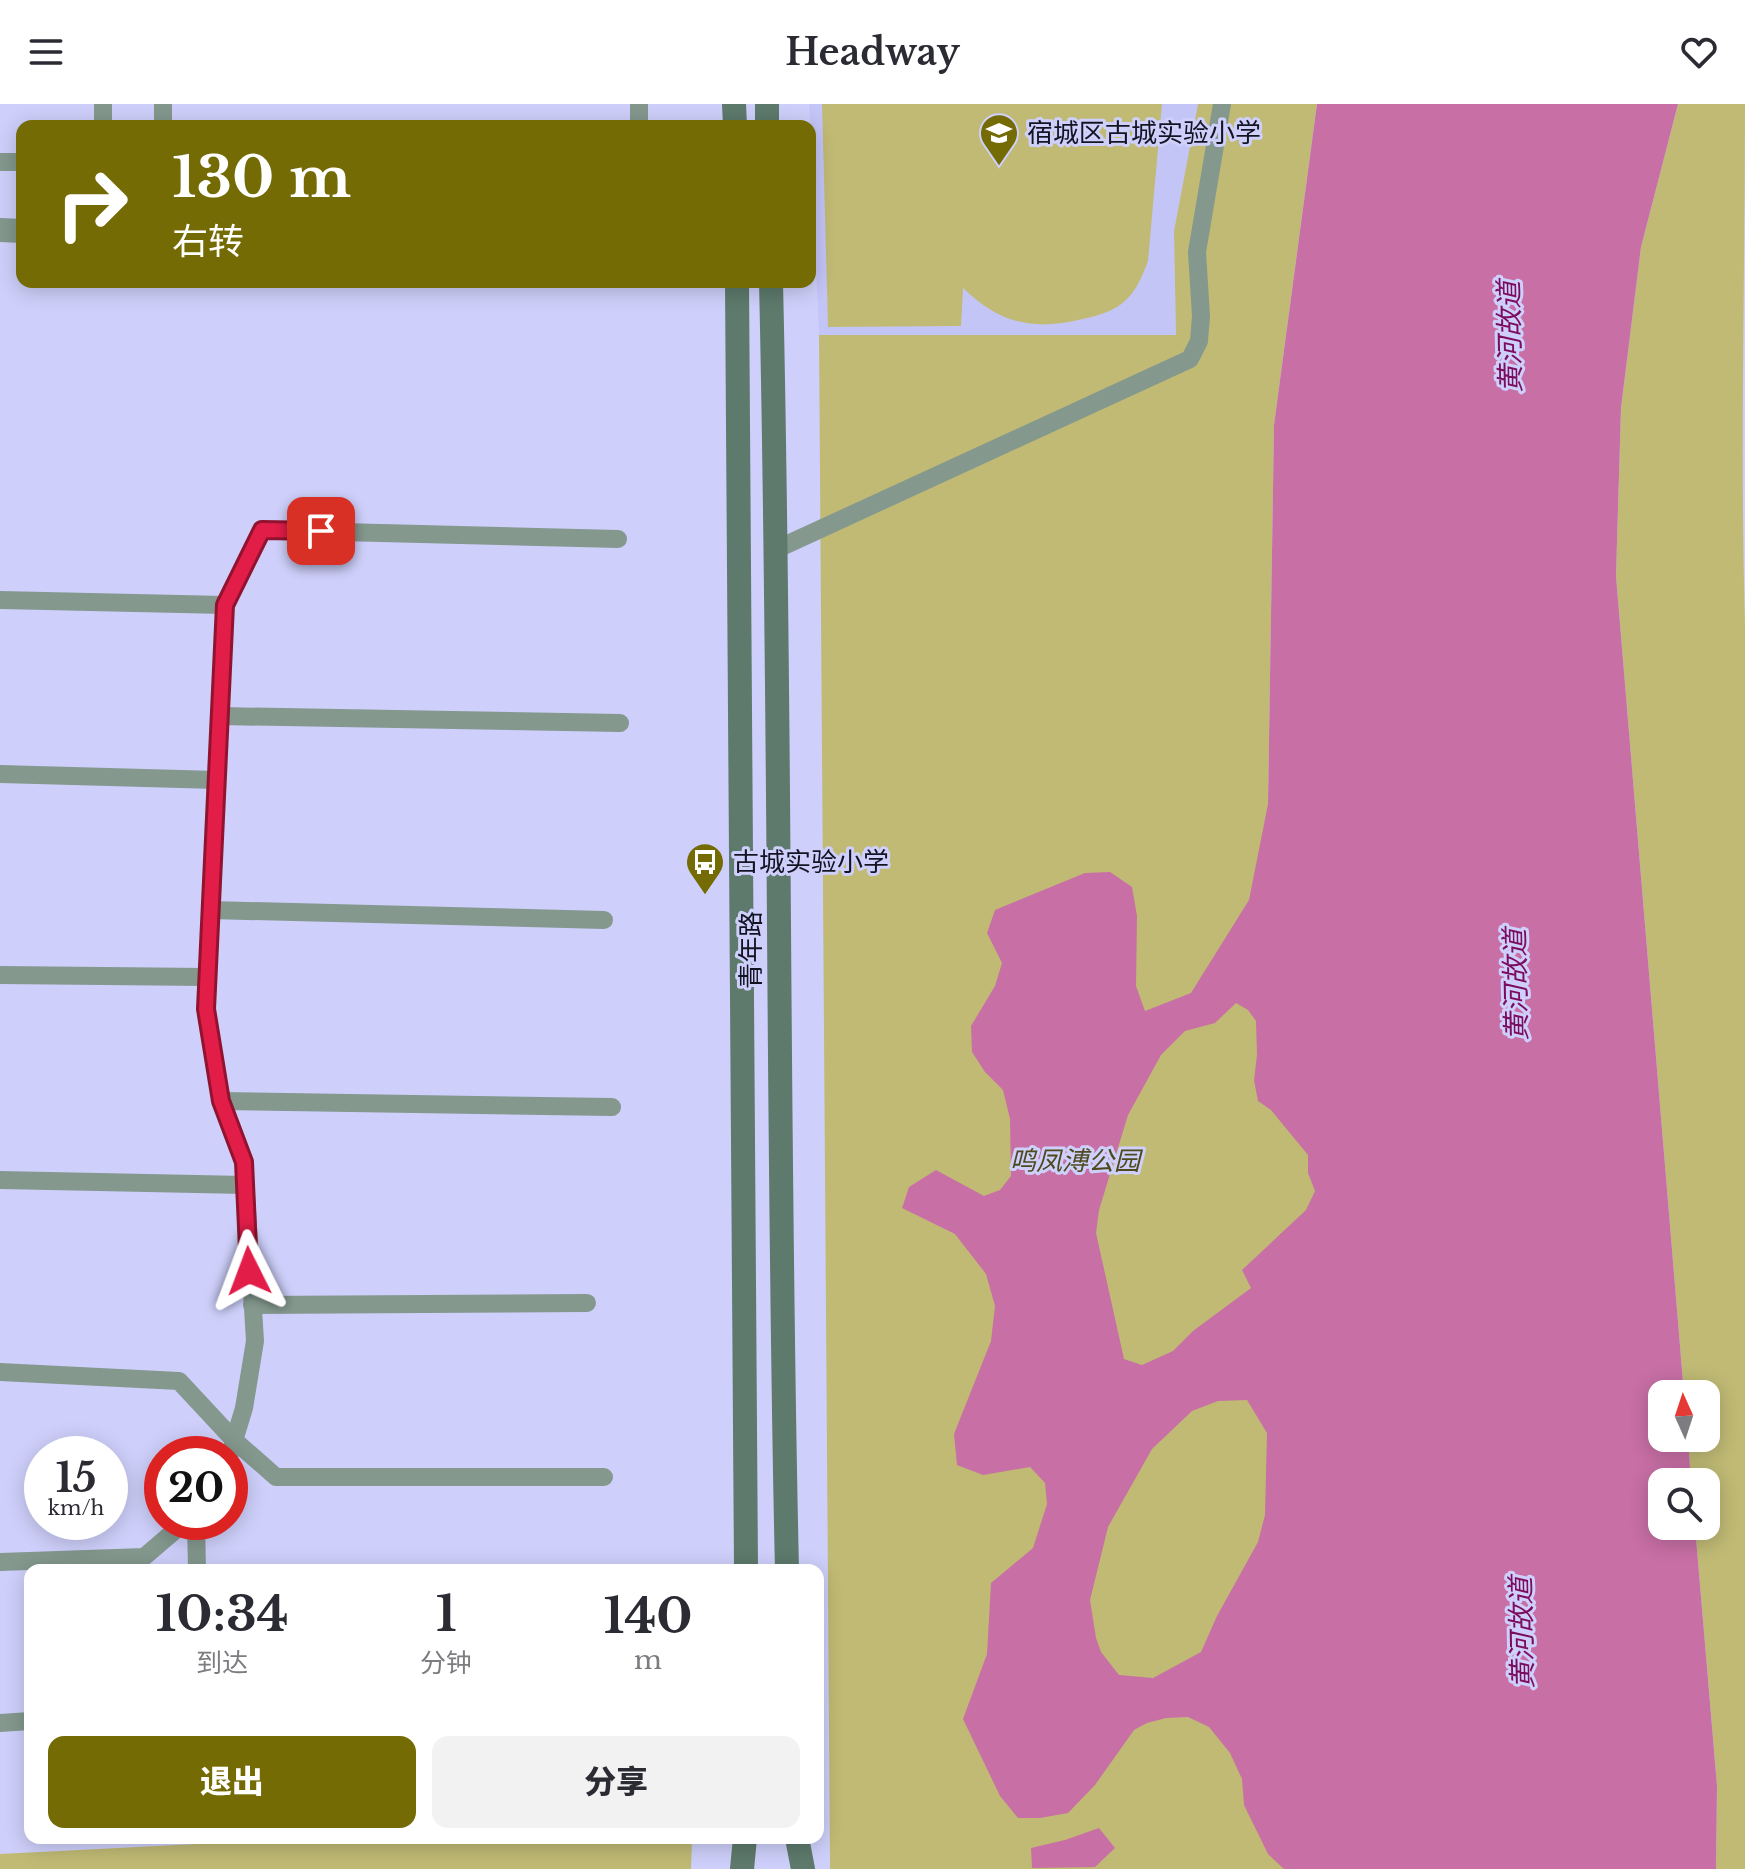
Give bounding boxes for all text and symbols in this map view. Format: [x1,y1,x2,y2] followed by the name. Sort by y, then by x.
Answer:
[24,30,68,74] icon: menu
[785,30,960,75] text: Headway
[1677,30,1721,74] icon: heart
[978,112,1020,167] school or university icon: 宿城区古城实验小学
[1027,117,1261,149] place label: 宿城区古城实验小学
[172,143,351,212] text: 130 m
[40,152,144,256] icon: right
[172,219,244,264] text: 右转
[1491,277,1528,393] water label: 黄河故道
[287,497,355,565] pin
[299,509,343,553] icon: arrive
[684,841,726,896] bus stop icon: 古城实验小学
[733,846,889,878] place label: 古城实验小学
[735,911,767,989] street label: 青年路
[1497,925,1534,1041] water label: 黄河故道
[1010,1145,1144,1177] park label: 鸣凤溥公园
[207,1229,291,1313] position arrow
[1648,1380,1720,1452] north arrow
[1648,1380,1720,1540] map controls
[144,1436,248,1540] speed limit sign: 20
[55,1453,97,1503] text: 15
[1648,1468,1720,1540] button: search
[48,1496,104,1520] text: km/h
[1503,1573,1540,1689] water label: 黄河故道
[155,1584,289,1644] text: 10:34
[436,1584,457,1644] text: 1
[604,1586,693,1646] text: 140
[634,1644,662,1676] text: m
[196,1647,248,1679] text: 到达
[420,1647,472,1679] text: 分钟
[48,1736,416,1828] button: 退出
[432,1736,800,1828] button: 分享

